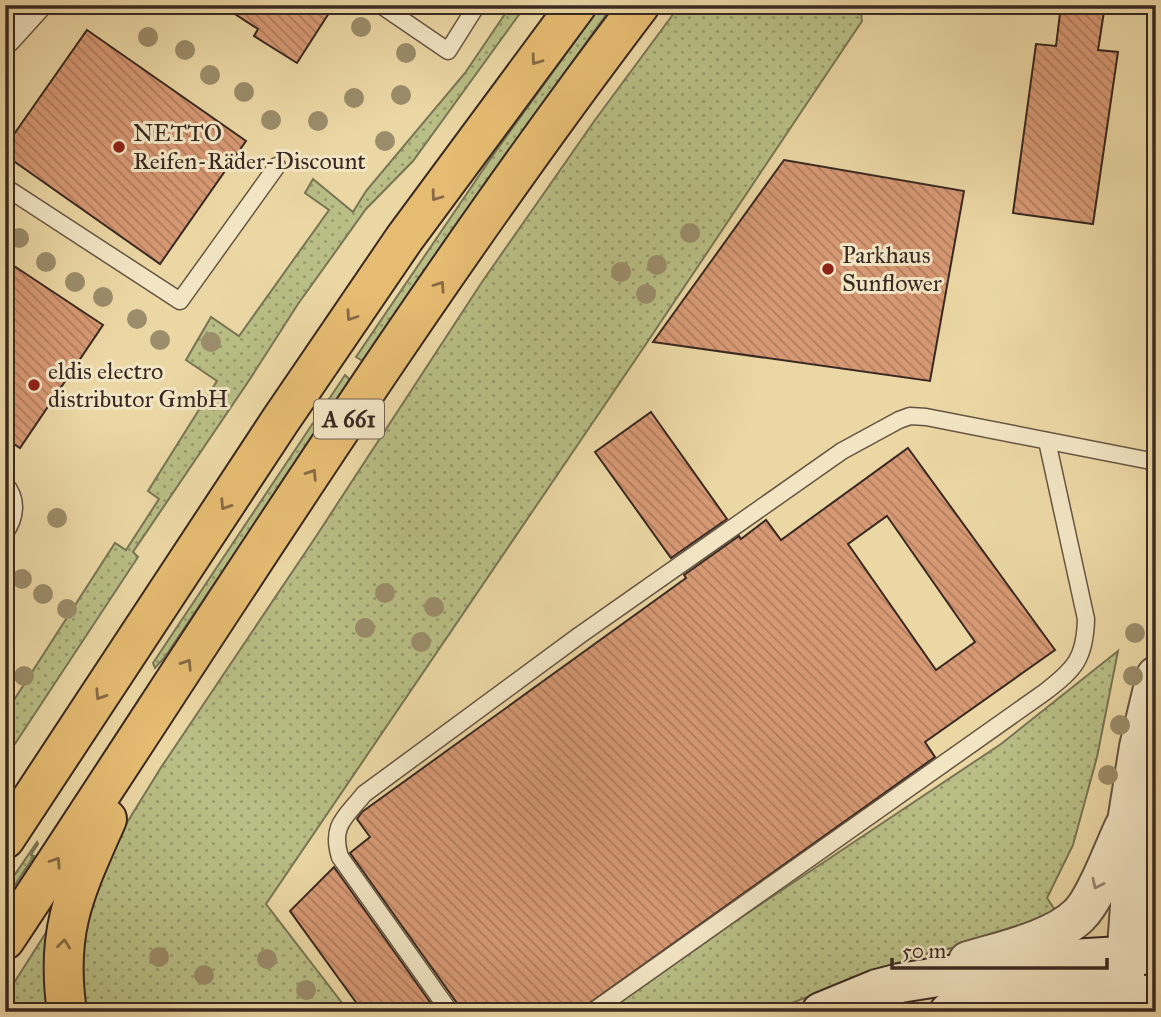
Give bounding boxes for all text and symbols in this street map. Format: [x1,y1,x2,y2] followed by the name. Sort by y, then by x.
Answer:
[532,52,544,65] one-way arrow
[133,118,366,176] place label: NETTO Reifen-Räder-Discount
[111,139,127,155] marker: NETTO Reifen-Räder-Discount
[431,188,444,201] one-way arrow
[842,240,942,298] place label: Parkhaus Sunflower
[820,261,836,277] marker: Parkhaus Sunflower
[431,281,444,294] one-way arrow
[347,308,360,321] one-way arrow
[48,356,228,414] place label: eldis electro distributor GmbH
[26,377,42,393] marker: eldis electro distributor GmbH
[314,400,384,438] road number: A 661
[304,469,316,482] one-way arrow
[220,497,233,510] one-way arrow
[179,659,192,672] one-way arrow
[95,687,108,700] one-way arrow
[48,857,61,870] one-way arrow
[1091,877,1105,889] one-way arrow
[892,926,1107,970] scale bar
[56,938,71,949] one-way arrow
[902,938,947,964] text: 50 m

